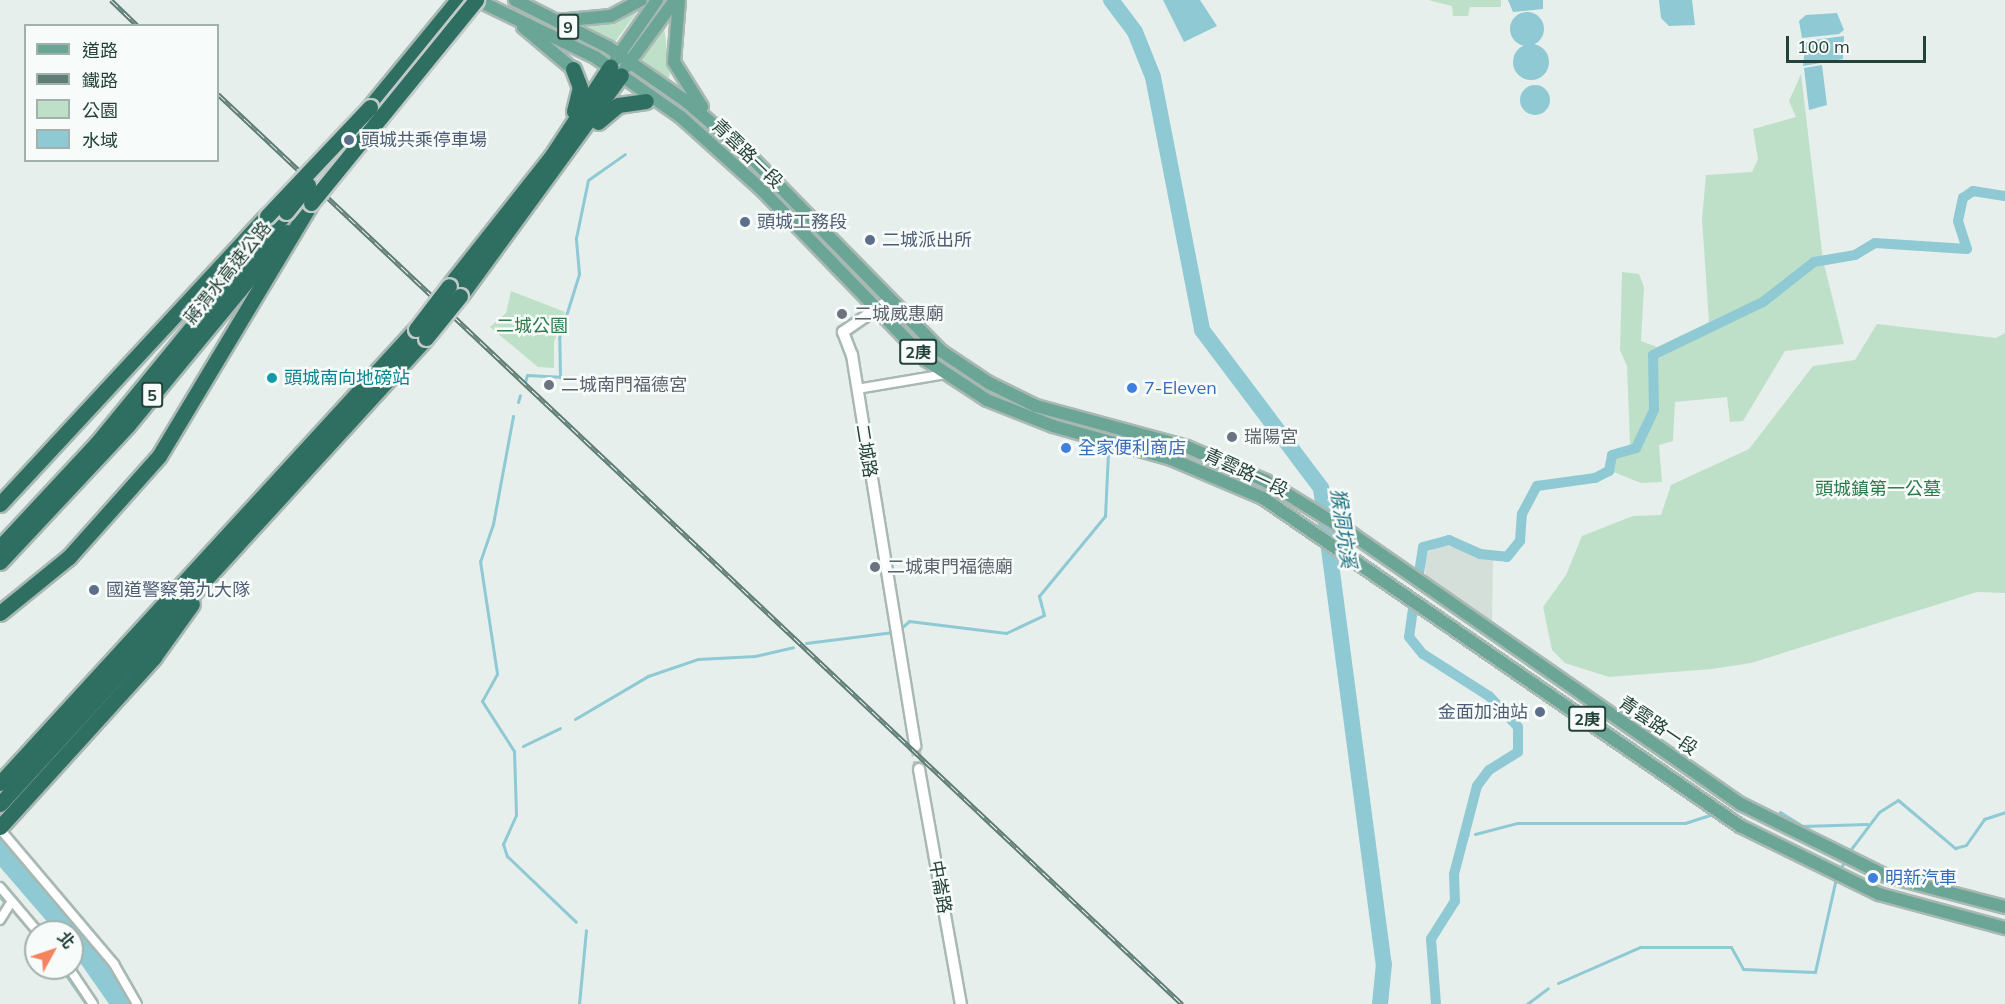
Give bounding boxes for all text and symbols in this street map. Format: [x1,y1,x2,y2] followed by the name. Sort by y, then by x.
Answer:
[556,14,580,40] road number: 9
[24,24,219,162] legend
[1789,24,1928,62] scale bar
[1797,35,1850,58] text: 100 m
[82,39,118,62] text: 道路
[82,69,118,92] text: 鐵路
[82,99,118,122] text: 公園
[707,115,787,193] street label: 青雲路一段
[82,129,118,152] text: 水域
[361,129,487,151] place label: 頭城共乘停車場
[342,133,356,147] marker: 頭城共乘停車場
[757,211,847,233] place label: 頭城工務段
[738,215,752,229] marker: 頭城工務段
[180,217,276,329] street label: 蔣渭水高速公路
[882,229,972,251] place label: 二城派出所
[863,233,877,247] marker: 二城派出所
[854,303,944,325] place label: 二城威惠廟
[835,307,849,321] marker: 二城威惠廟
[496,315,568,337] park label: 二城公園
[898,339,938,365] road number: 2庚
[284,367,410,389] place label: 頭城南向地磅站
[265,371,279,385] marker: 頭城南向地磅站
[561,374,687,396] place label: 二城南門福德宮
[1144,377,1217,399] place label: 7-Eleven
[542,378,556,392] marker: 二城南門福德宮
[1125,381,1139,395] marker: 7-Eleven
[140,382,164,408] road number: 5
[851,423,881,479] street label: 二城路
[1244,426,1298,448] place label: 瑞陽宮
[1225,430,1239,444] marker: 瑞陽宮
[1078,437,1186,459] place label: 全家便利商店
[1059,441,1073,455] marker: 全家便利商店
[1201,444,1291,502] street label: 青雲路一段
[1815,478,1941,500] park label: 頭城鎮第一公墓
[1327,487,1361,569] water label: 猴洞坑溪
[887,556,1013,578] place label: 二城東門福德廟
[868,560,882,574] marker: 二城東門福德廟
[106,579,250,601] place label: 國道警察第九大隊
[87,583,101,597] marker: 國道警察第九大隊
[1615,692,1701,760] street label: 青雲路一段
[1438,701,1528,723] place label: 金面加油站
[1533,705,1547,719] marker: 金面加油站
[1568,706,1606,732] road number: 2庚
[925,859,955,915] street label: 中崙路
[1885,867,1957,889] place label: 明新汽車
[1866,871,1880,885] marker: 明新汽車
[24,920,84,980] north arrow
[53,927,79,952] text: 北

